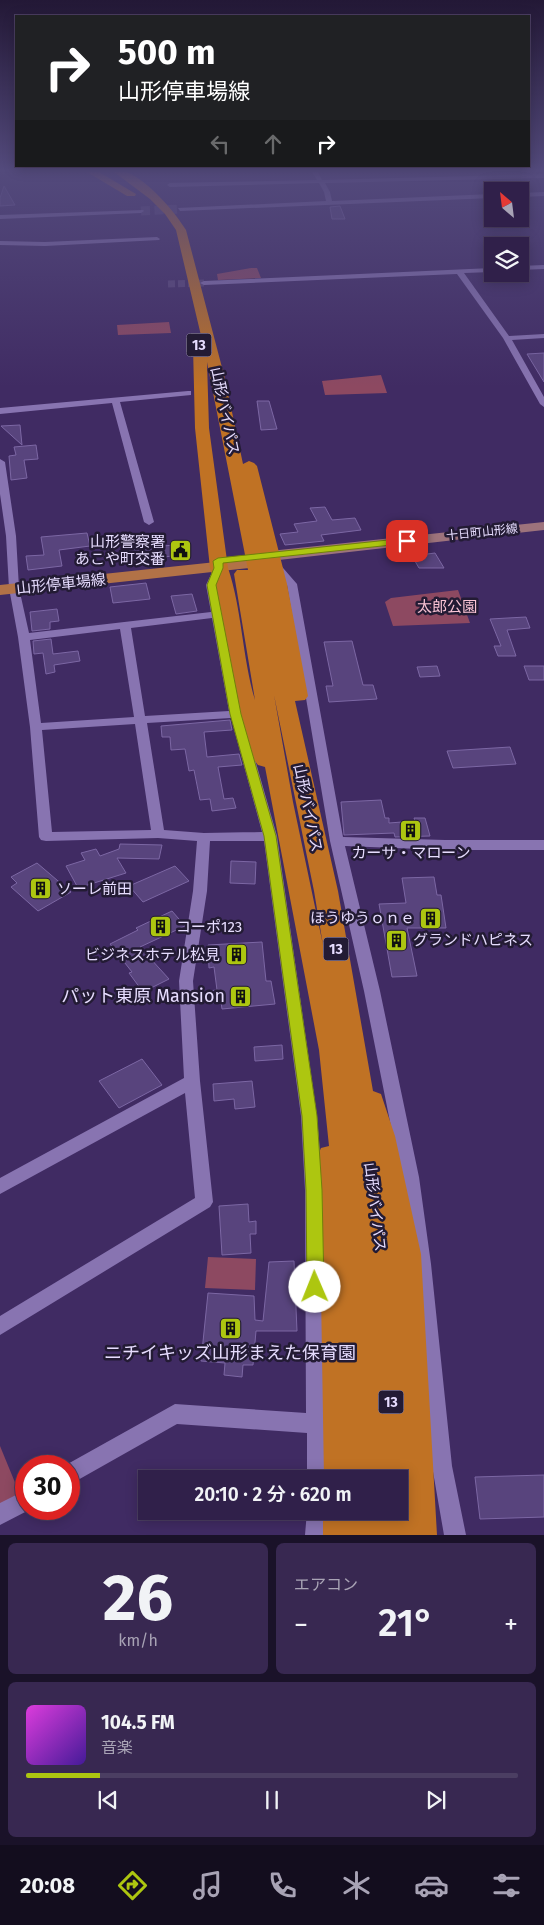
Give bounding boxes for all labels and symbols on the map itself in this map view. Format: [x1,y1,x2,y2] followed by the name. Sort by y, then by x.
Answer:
[484,182,529,228] north arrow
[186,334,212,356] road number: 13
[207,365,243,457] street label: 山形バイパス
[386,520,428,562] pin
[445,521,519,543] street label: 十日町山形線
[75,533,165,568] place label: 山形警察署 あこや町交番
[169,539,193,563] public building icon: 山形警察署 あこや町交番
[15,570,107,598] street label: 山形停車場線
[417,598,477,616] park label: 太郎公園
[290,762,326,854] street label: 山形バイパス
[399,818,423,842] building icon: カーサ・マローン
[352,844,470,862] place label: カーサ・マローン
[29,877,53,901] building icon: ソーレ前田
[57,880,132,898] place label: ソーレ前田
[419,906,443,930] building icon: ほうゆうｏｎｅ
[310,909,415,927] place label: ほうゆうｏｎｅ
[148,915,172,939] building icon: コーポ123
[176,918,242,936] place label: コーポ123
[385,928,409,952] building icon: グランドハピネス
[413,931,533,949] place label: グランドハピネス
[324,938,348,961] road number: 13
[224,943,248,967] building icon: ビジネスホテル松見
[85,946,220,964] place label: ビジネスホテル松見
[229,984,253,1008] building icon: パット東原 Mansion
[61,985,225,1007] place label: パット東原 Mansion
[361,1161,389,1253] street label: 山形バイパス
[288,1260,340,1312] position arrow
[218,1316,242,1340] building icon: ニチイキッズ山形まえた保育園
[104,1342,356,1364] place label: ニチイキッズ山形まえた保育園
[378,1390,404,1414] road number: 13
[15,1455,80,1520] speed limit sign: 30

